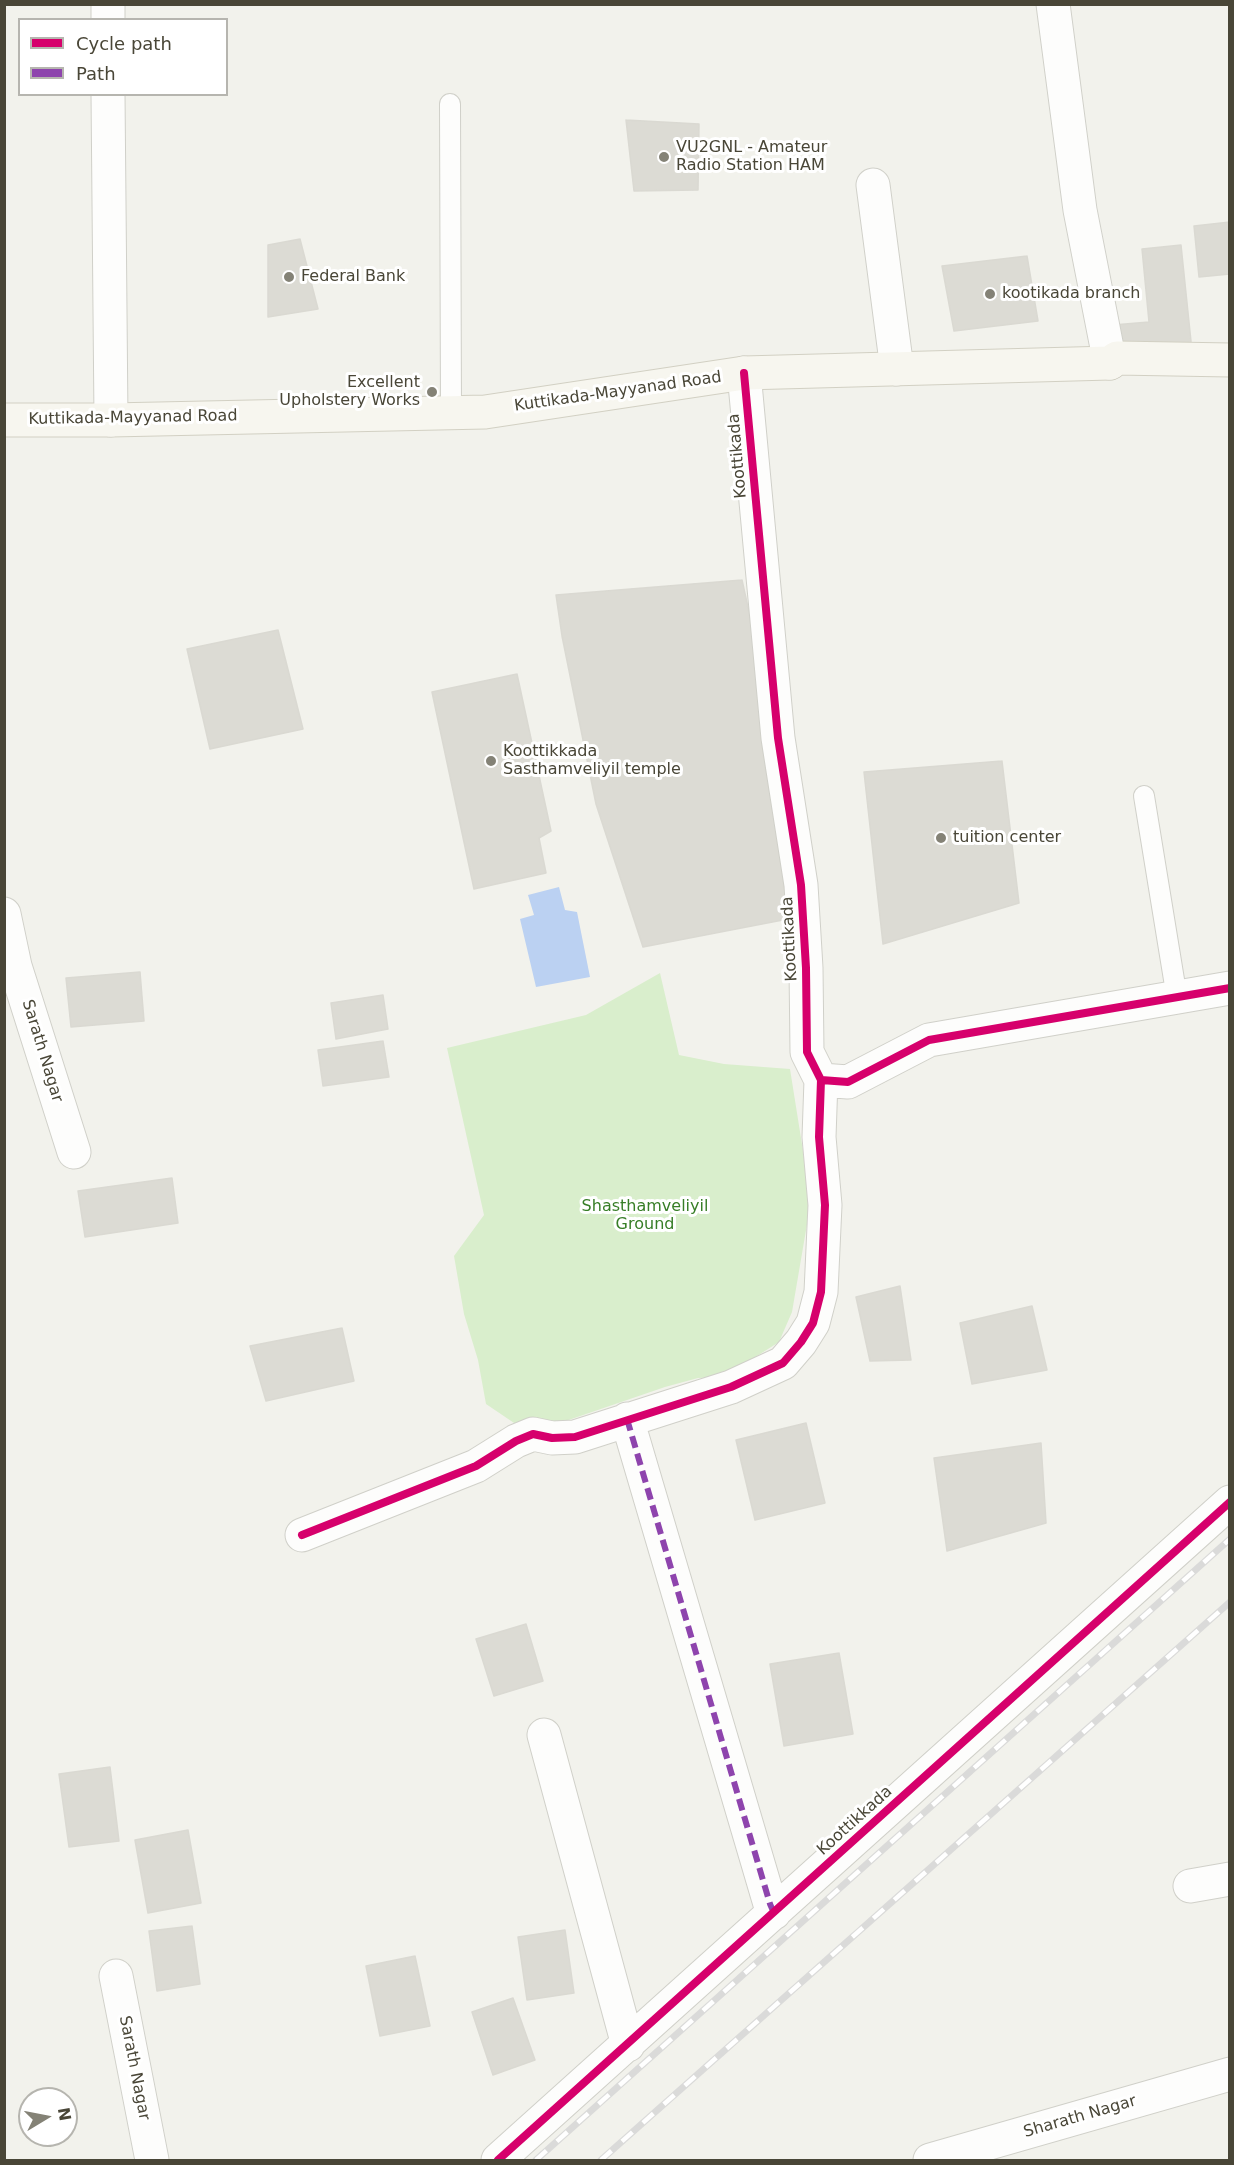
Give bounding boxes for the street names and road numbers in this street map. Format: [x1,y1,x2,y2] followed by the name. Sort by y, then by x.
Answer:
[513,368,723,416] street label: Kuttikada-Mayyanad Road
[28,407,238,429] street label: Kuttikada-Mayyanad Road
[725,413,751,499] street label: Koottikada
[778,896,802,982] street label: Koottikada
[17,997,67,1105] street label: Sarath Nagar
[814,1782,896,1860] street label: Koottikkada
[114,2014,154,2122] street label: Sarath Nagar
[1021,2092,1139,2142] street label: Sharath Nagar

